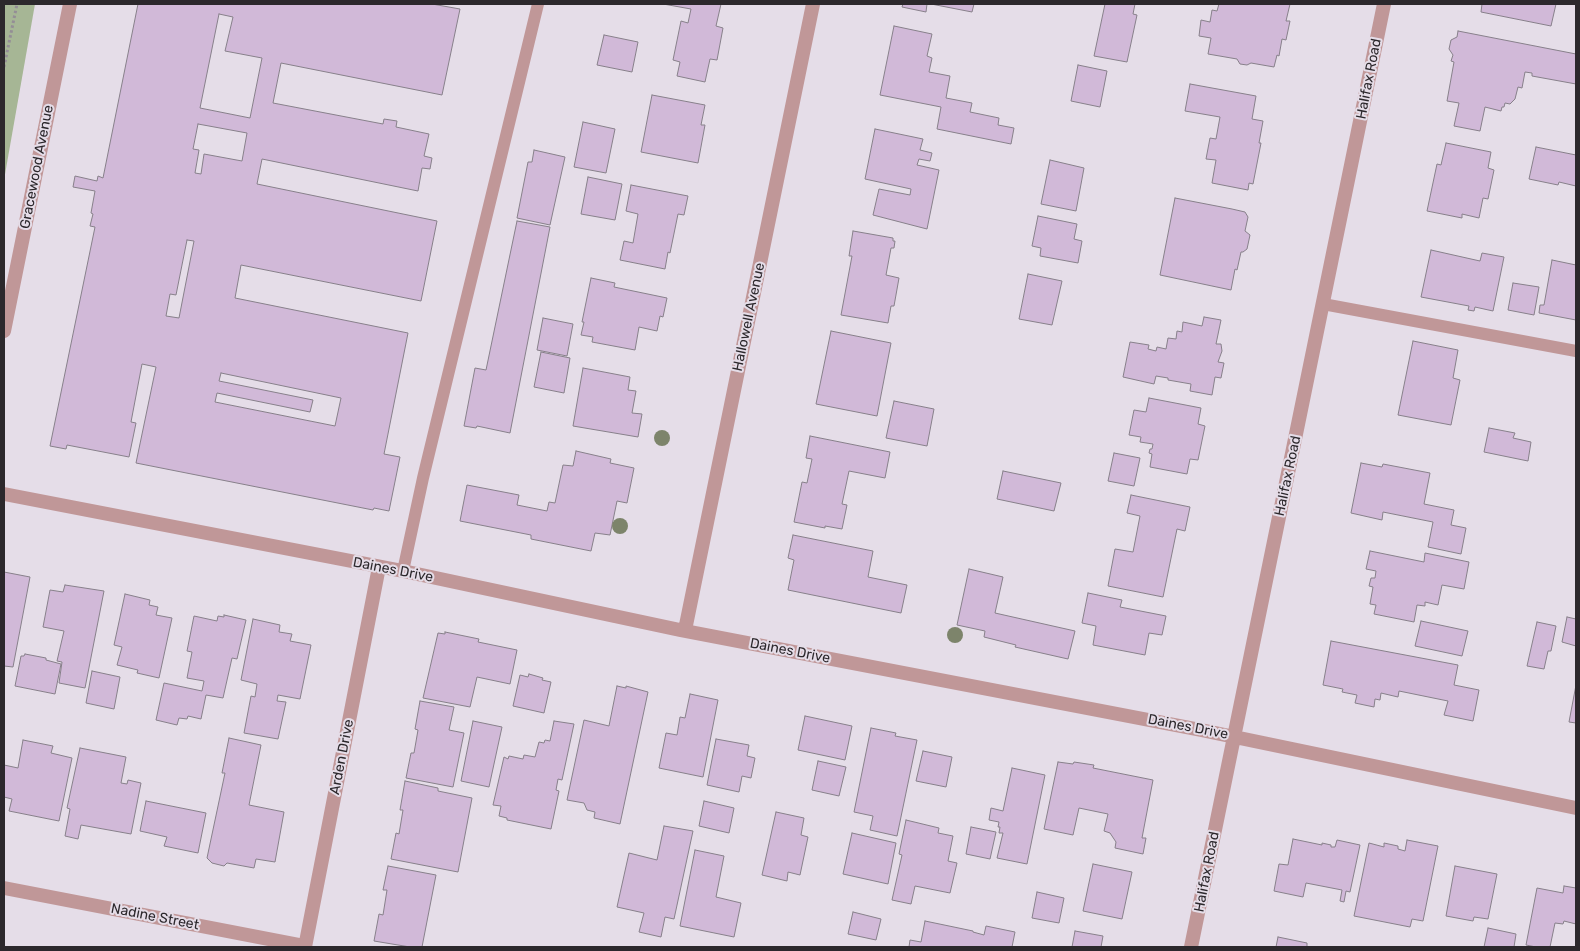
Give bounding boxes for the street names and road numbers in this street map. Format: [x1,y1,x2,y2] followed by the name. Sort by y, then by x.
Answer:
[1353,37,1385,121] street label: Halifax Road
[17,104,57,230] street label: Gracewood Avenue
[729,261,769,373] street label: Hallowell Avenue
[1271,434,1305,518] street label: Halifax Road
[351,554,435,586] street label: Daines Drive
[748,635,832,667] street label: Daines Drive
[1146,711,1230,743] street label: Daines Drive
[326,718,358,796] street label: Arden Drive
[1191,830,1223,914] street label: Halifax Road
[110,900,200,934] street label: Nadine Street

